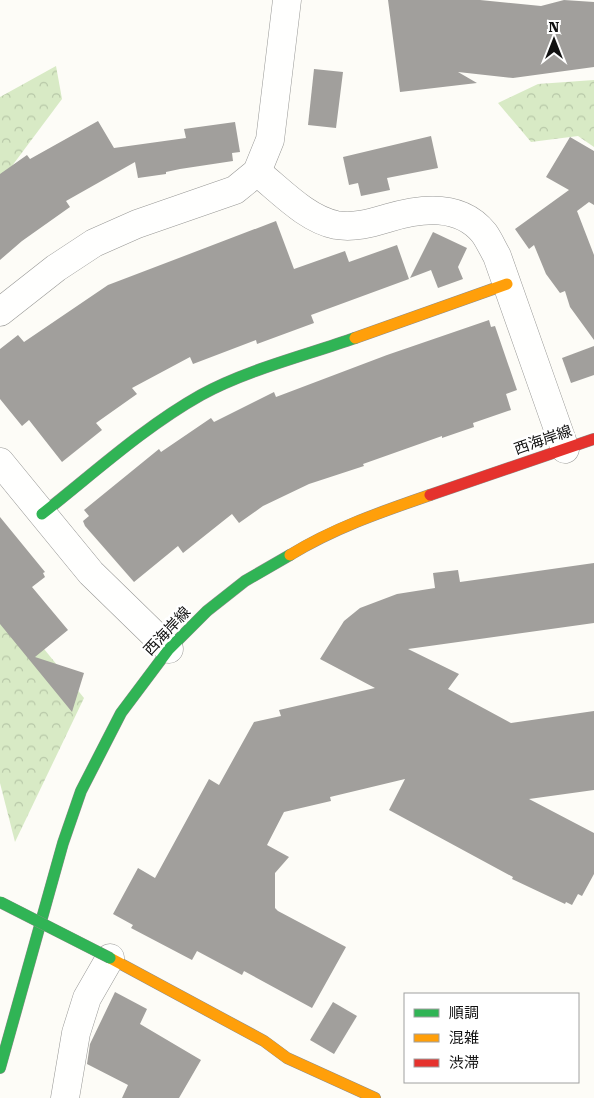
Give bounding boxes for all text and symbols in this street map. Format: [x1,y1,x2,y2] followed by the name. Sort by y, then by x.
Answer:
[529,15,579,65] north arrow
[549,19,560,35] text: N
[512,422,574,458] street label: 西海岸線
[140,603,194,659] street label: 西海岸線
[404,993,579,1083] legend
[449,1004,479,1022] text: 順調
[449,1029,479,1047] text: 混雑
[449,1054,479,1072] text: 渋滞

